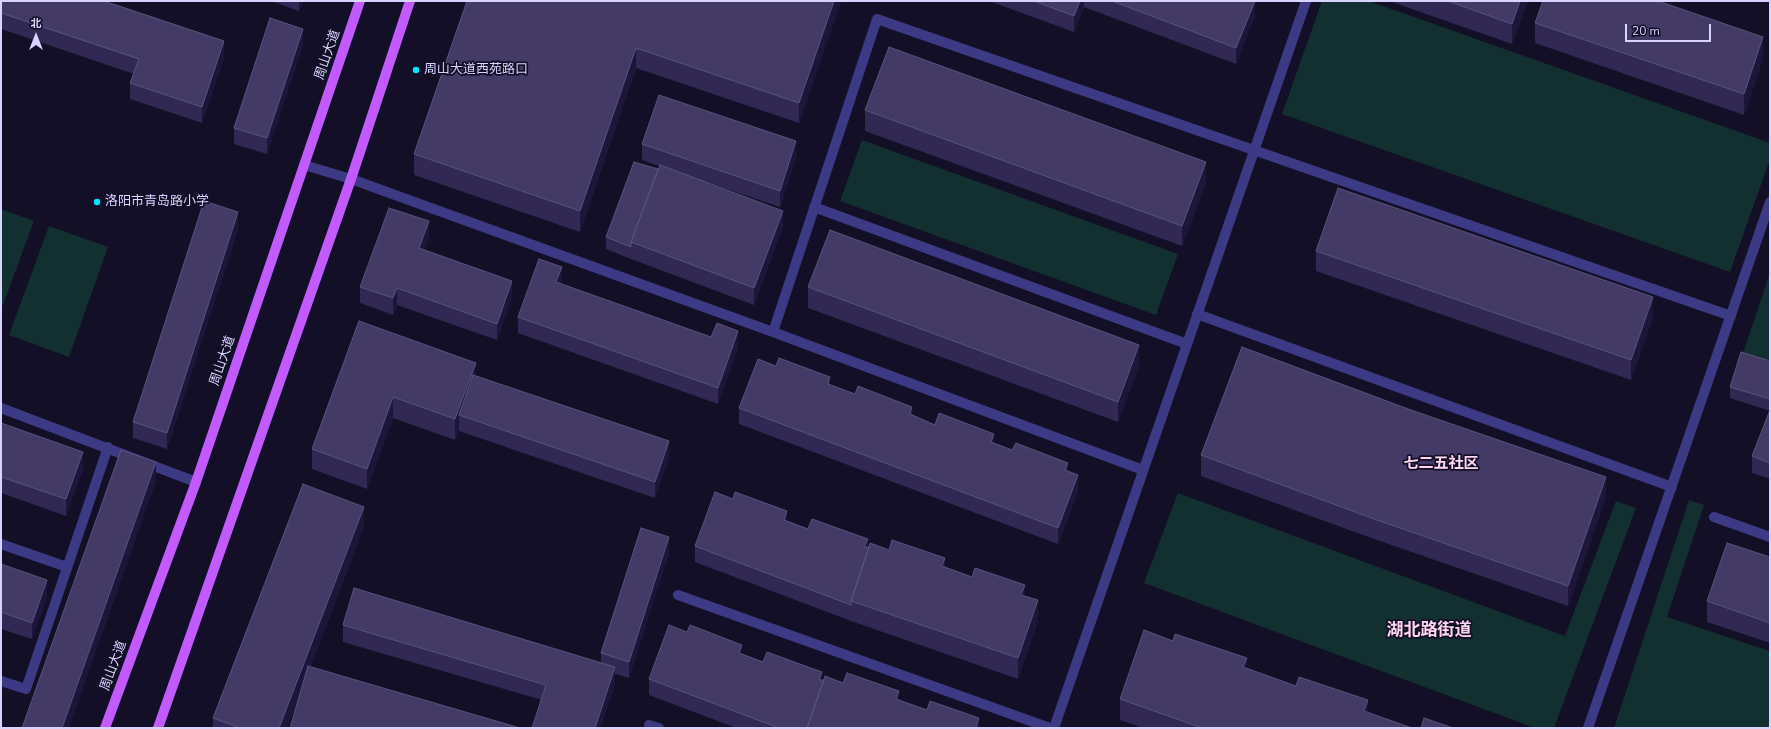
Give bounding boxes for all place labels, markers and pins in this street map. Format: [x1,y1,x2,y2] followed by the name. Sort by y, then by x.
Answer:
[424,62,528,78] place label: 周山大道西苑路口
[411,65,421,75] marker: 周山大道西苑路口
[105,194,209,210] place label: 洛阳市青岛路小学
[92,197,102,207] marker: 洛阳市青岛路小学

